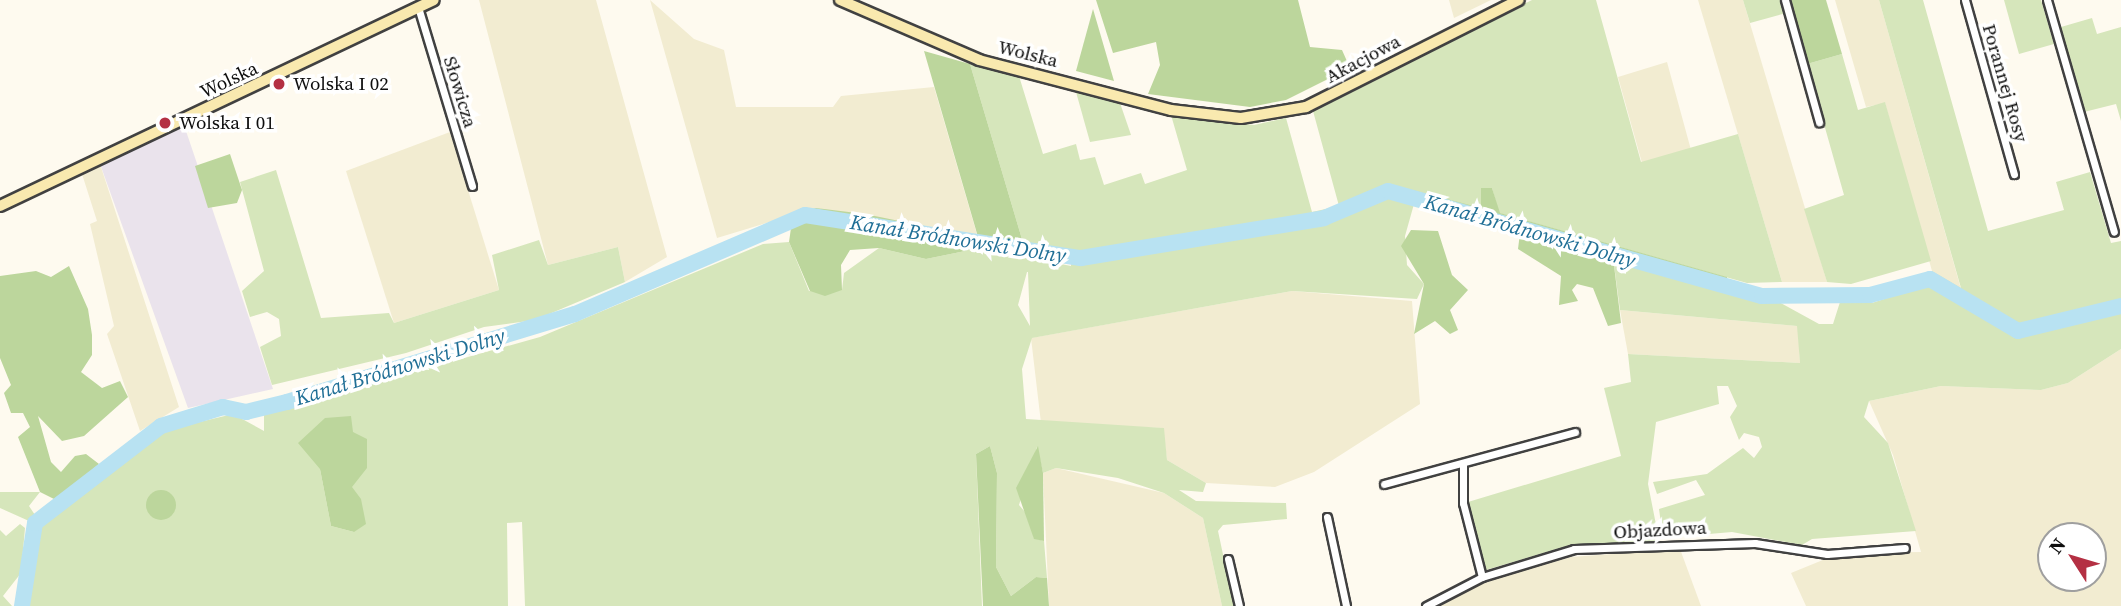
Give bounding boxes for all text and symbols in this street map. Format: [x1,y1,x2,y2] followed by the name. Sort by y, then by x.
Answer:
[1977,21,2033,145] street label: Porannej Rosy
[1322,30,1404,88] street label: Akacjowa
[996,36,1060,72] street label: Wolska
[438,54,482,130] street label: Słowicza
[197,57,261,103] street label: Wolska
[293,73,389,95] place label: Wolska I 02
[271,76,287,92] marker: Wolska I 02
[179,112,275,134] place label: Wolska I 01
[157,115,173,131] marker: Wolska I 01
[1422,189,1638,273] water label: Kanał Bródnowski Dolny
[848,210,1068,268] water label: Kanał Bródnowski Dolny
[292,323,508,411] water label: Kanał Bródnowski Dolny
[1613,516,1707,544] street label: Objazdowa
[2037,522,2107,592] north arrow
[2042,532,2071,559] text: N

